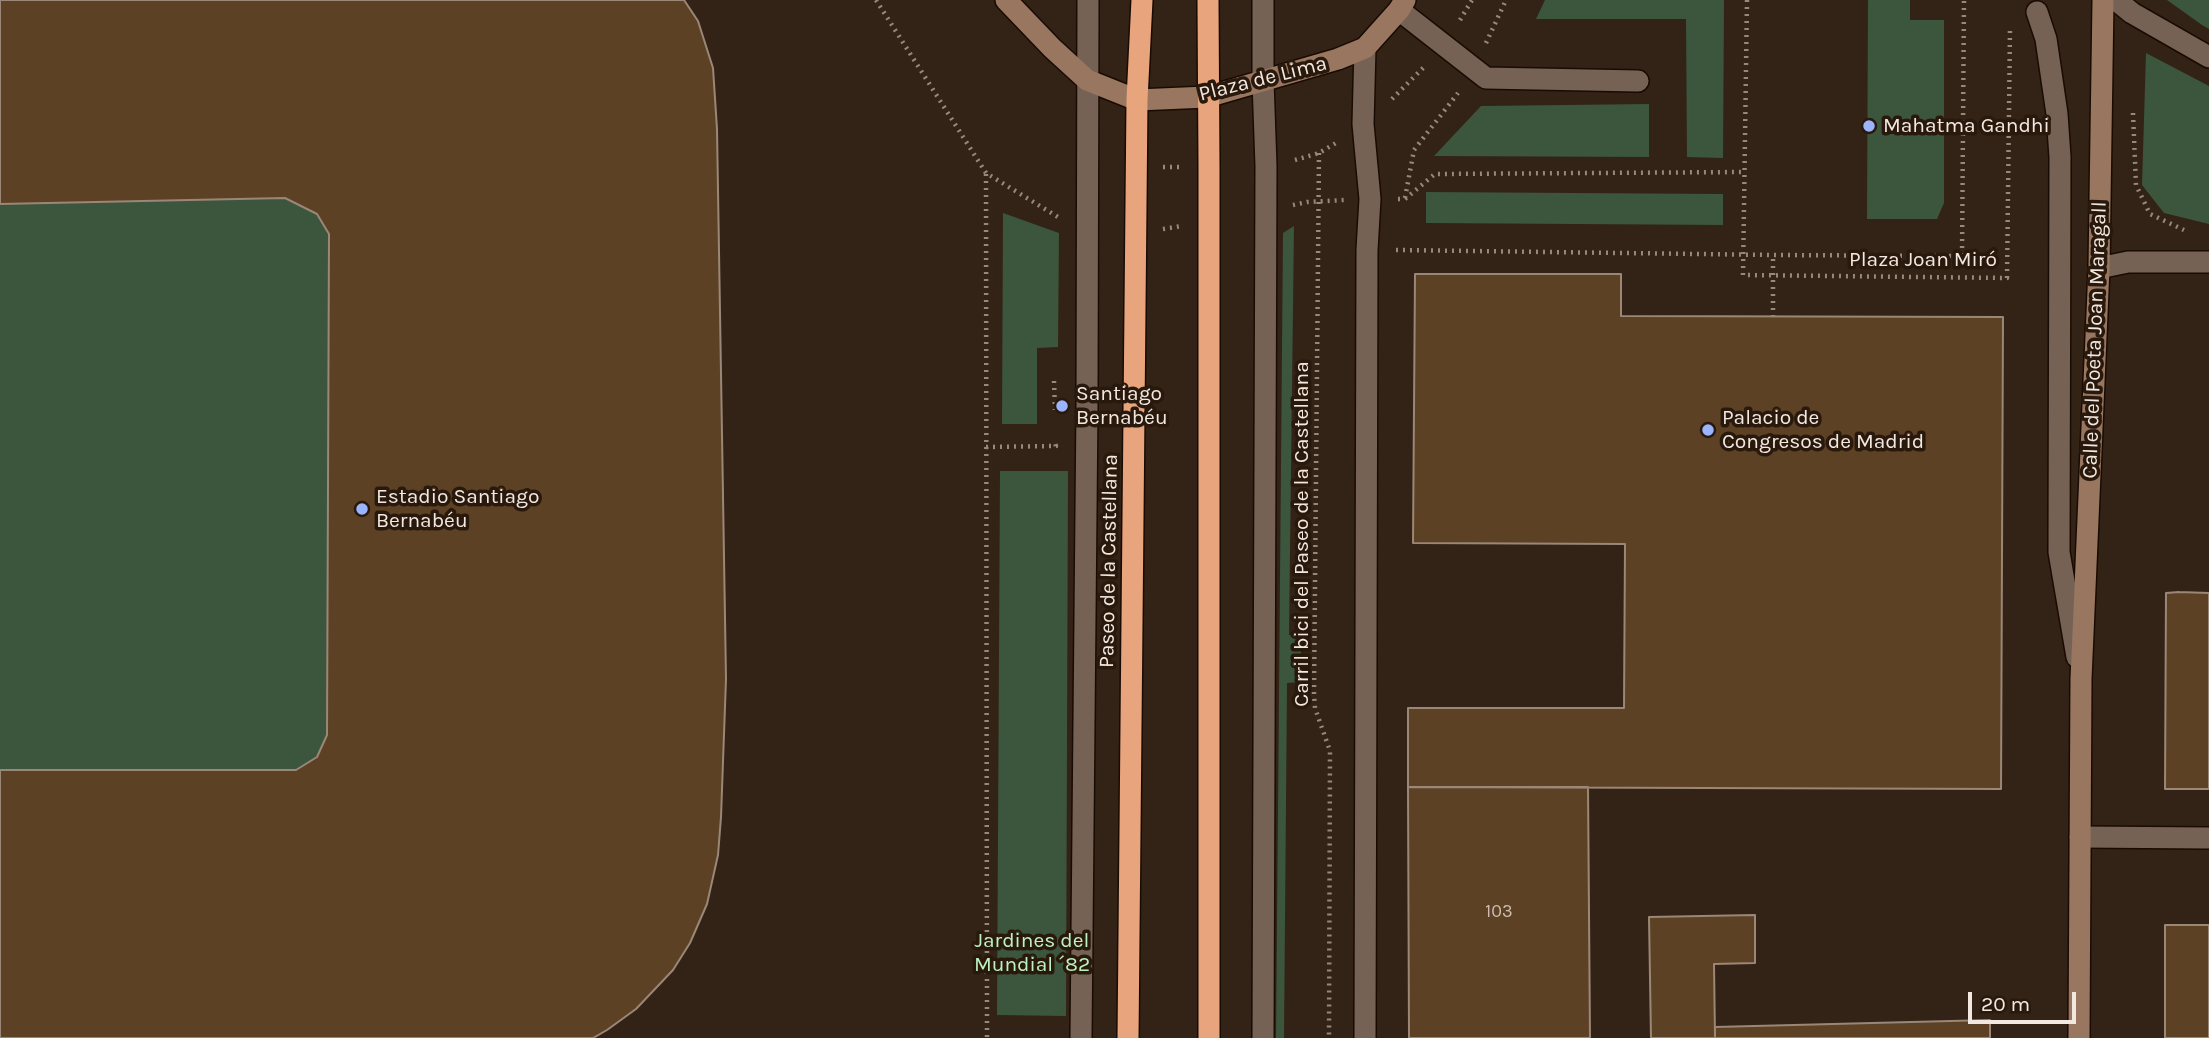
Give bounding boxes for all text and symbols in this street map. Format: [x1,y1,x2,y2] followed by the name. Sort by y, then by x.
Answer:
[1196,51,1330,107] street label: Plaza de Lima
[1883,113,2050,139] place label: Mahatma Gandhi
[1861,118,1877,134] marker: Mahatma Gandhi
[2078,201,2112,479] street label: Calle del Poeta Joan Maragall
[1849,247,1997,273] street label: Plaza Joan Miró
[1289,361,1315,707] street label: Carril bici del Paseo de la Castellana
[1076,381,1168,431] place label: Santiago Bernabéu
[1054,398,1070,414] marker: Santiago Bernabéu
[1722,405,1924,455] place label: Palacio de Congresos de Madrid
[1700,422,1716,438] marker: Palacio de Congresos de Madrid
[1095,454,1123,668] street label: Paseo de la Castellana
[376,484,539,534] place label: Estadio Santiago Bernabéu
[354,501,370,517] marker: Estadio Santiago Bernabéu
[1485,901,1513,923] house number: 103
[974,928,1090,978] park label: Jardines del Mundial ´82
[1971,978,2080,1022] scale bar
[1981,992,2030,1016] text: 20 m

